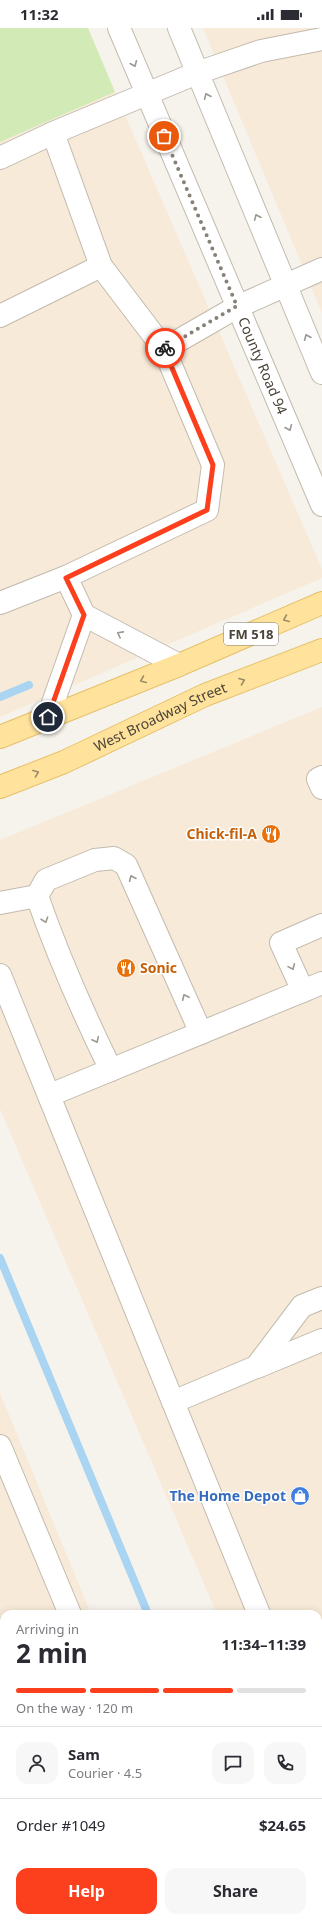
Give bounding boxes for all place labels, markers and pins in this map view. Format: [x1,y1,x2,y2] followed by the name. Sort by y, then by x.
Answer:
[147,119,181,153] pin
[31,700,65,734] pin
[260,823,282,845] restaurant icon: Chick-fil-A
[186,824,257,843] place label: Chick-fil-A
[115,957,137,979] restaurant icon: Sonic
[140,958,177,977] place label: Sonic
[289,1485,311,1507] shop icon: The Home Depot
[169,1486,286,1505] place label: The Home Depot

